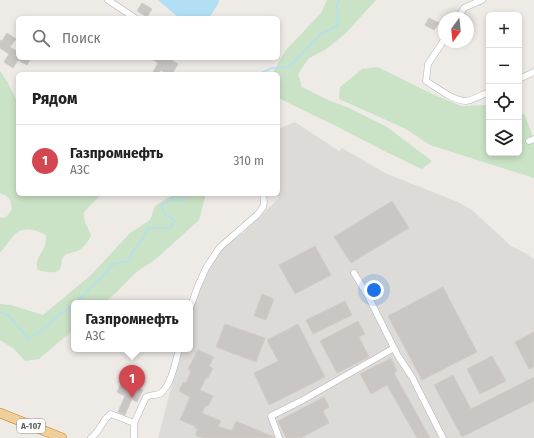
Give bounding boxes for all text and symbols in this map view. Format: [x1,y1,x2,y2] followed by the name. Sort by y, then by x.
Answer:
[438,12,474,48] north arrow
[486,12,522,156] map controls
[486,12,522,48] button: +
[16,16,280,60] search box
[30,27,52,49] icon: search
[62,29,100,47] text: Поиск
[486,48,522,84] button: −
[486,84,522,120] button: locate
[32,88,77,109] text: Рядом
[486,120,522,156] button: layers
[70,144,163,162] text: Газпромнефть
[42,153,48,168] text: 1
[234,153,264,168] text: 310 m
[70,162,90,177] text: АЗС
[364,280,384,300] your location
[71,300,193,352] popup
[85,310,179,328] text: Газпромнефть
[85,328,105,343] text: АЗС
[119,365,145,398] pin: 1
[17,419,45,433] road number: А-107

